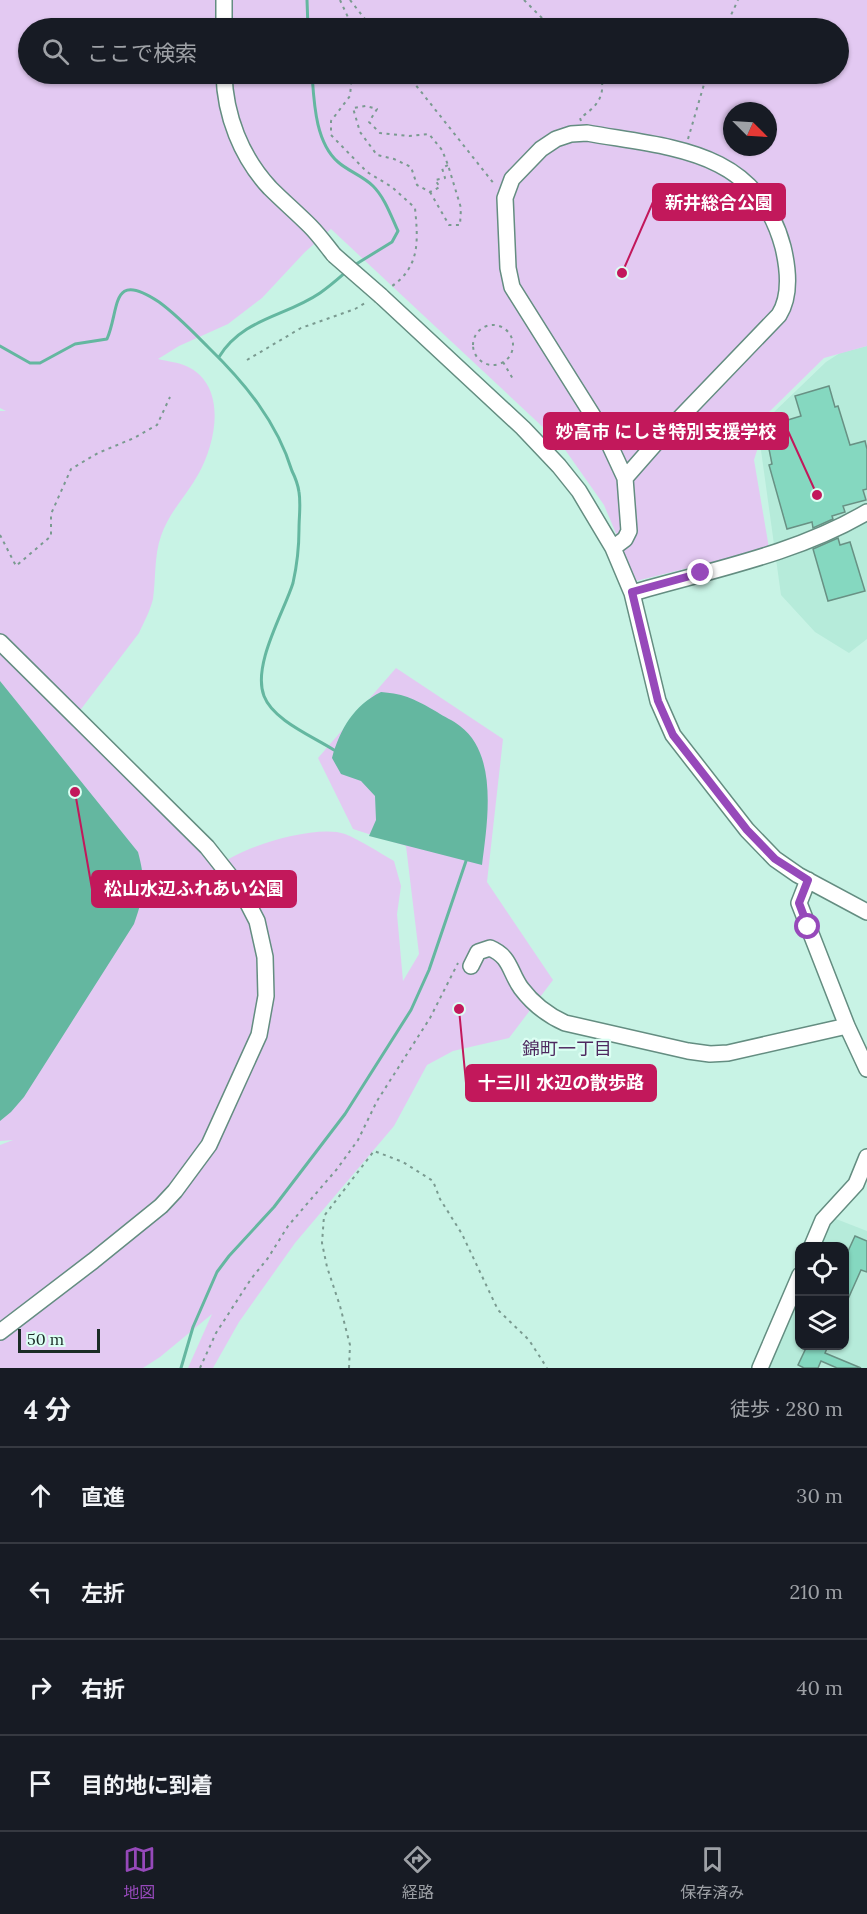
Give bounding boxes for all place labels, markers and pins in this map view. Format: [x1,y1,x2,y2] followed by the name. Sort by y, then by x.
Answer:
[653,184,785,220] callout: 新井総合公園
[544,413,788,449] callout: 妙高市 にしき特別支援学校
[92,871,296,907] callout: 松山水辺ふれあい公園
[466,1065,656,1101] callout: 十三川 水辺の散歩路

